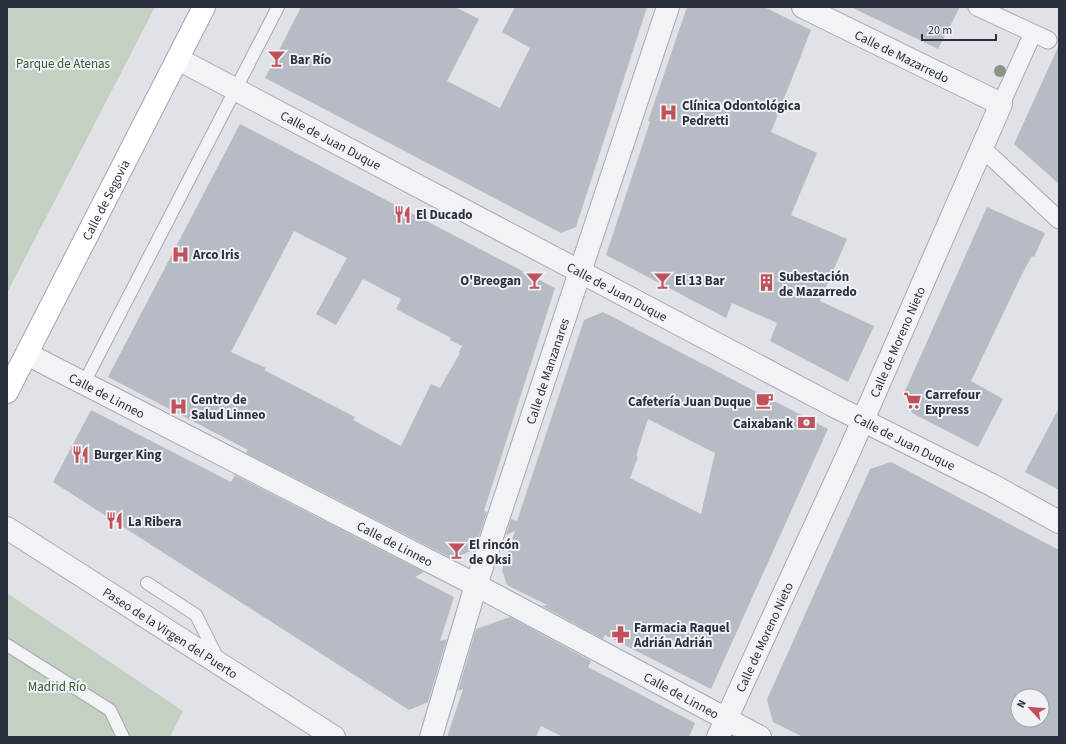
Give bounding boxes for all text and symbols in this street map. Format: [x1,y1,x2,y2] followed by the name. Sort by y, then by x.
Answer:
[922,16,996,42] scale bar
[928,22,952,39] text: 20 m
[851,26,952,88] street label: Calle de Mazarredo
[267,49,287,69] bar icon: Bar Río
[290,51,331,69] place label: Bar Río
[16,55,111,73] park label: Parque de Atenas
[682,97,801,130] place label: Clínica Odontológica Pedretti
[659,102,679,122] hospital icon: Clínica Odontológica Pedretti
[277,107,384,175] street label: Calle de Juan Duque
[78,157,134,244] street label: Calle de Segovia
[393,204,413,224] restaurant icon: El Ducado
[416,206,473,224] place label: El Ducado
[170,244,190,264] hospital icon: Arco Iris
[192,246,240,264] place label: Arco Iris
[563,258,670,326] street label: Calle de Juan Duque
[779,268,857,301] place label: Subestación de Mazarredo
[524,270,544,290] bar icon: O'Breogan
[652,270,672,290] bar icon: El 13 Bar
[460,272,521,290] place label: O'Breogan
[675,272,725,290] place label: El 13 Bar
[756,273,776,293] building icon: Subestación de Mazarredo
[866,284,930,400] street label: Calle de Moreno Nieto
[522,315,574,427] street label: Calle de Manzanares
[65,369,148,423] street label: Calle de Linneo
[925,386,981,419] place label: Carrefour Express
[191,391,265,424] place label: Centro de Salud Linneo
[754,391,774,411] cafe icon: Cafetería Juan Duque
[902,391,922,411] supermarket icon: Carrefour Express
[628,393,751,411] place label: Cafetería Juan Duque
[168,396,188,416] hospital icon: Centro de Salud Linneo
[850,409,958,475] street label: Calle de Juan Duque
[796,413,816,433] bank icon: Caixabank
[733,415,794,433] place label: Caixabank
[71,444,91,464] restaurant icon: Burger King
[94,446,162,464] place label: Burger King
[105,511,125,531] restaurant icon: La Ribera
[128,513,182,531] place label: La Ribera
[354,517,436,571] street label: Calle de Linneo
[469,536,519,569] place label: El rincón de Oksi
[446,541,466,561] bar icon: El rincón de Oksi
[732,579,798,695] street label: Calle de Moreno Nieto
[99,583,241,683] street label: Paseo de la Virgen del Puerto
[633,619,730,652] place label: Farmacia Raquel Adrián Adrián
[611,624,631,644] pharmacy icon: Farmacia Raquel Adrián Adrián
[640,668,722,723] street label: Calle de Linneo
[28,678,86,696] park label: Madrid Río
[1010,688,1050,728] north arrow
[1013,697,1030,710] text: N

